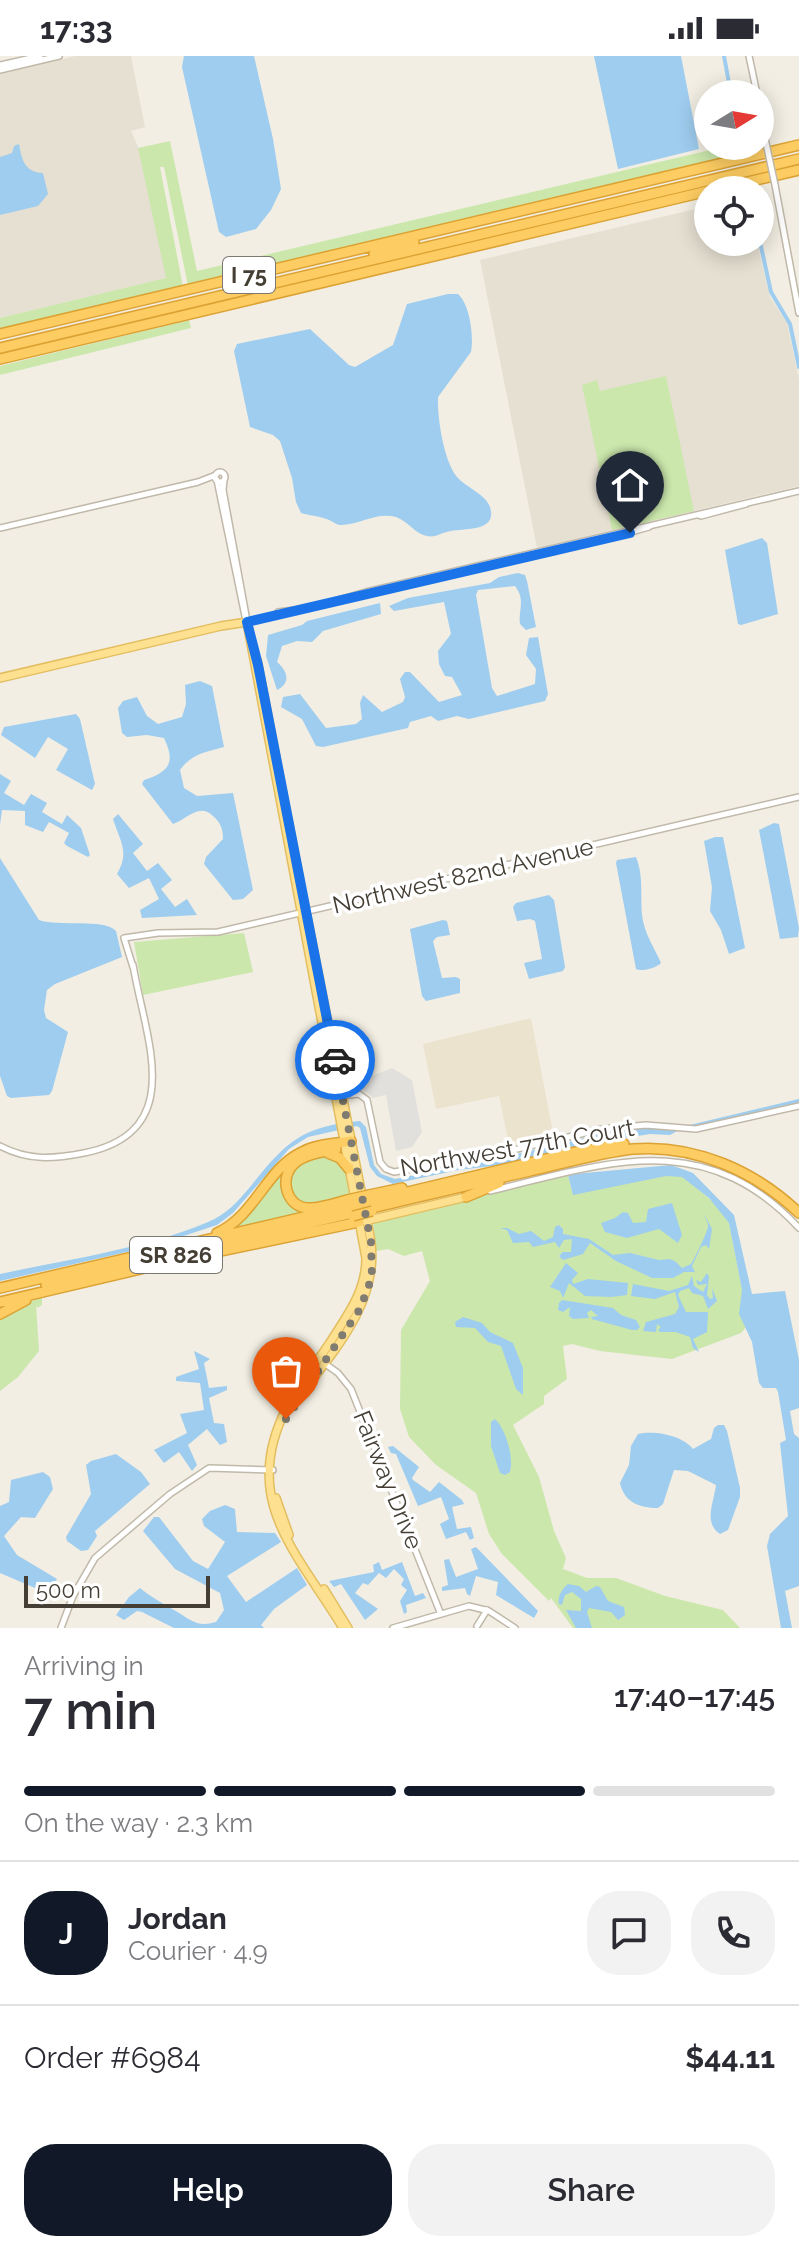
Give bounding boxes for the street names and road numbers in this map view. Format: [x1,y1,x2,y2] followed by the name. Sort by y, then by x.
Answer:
[223,257,275,293] road number: I 75
[330,831,596,920] street label: Northwest 82nd Avenue
[398,1113,636,1182] street label: Northwest 77th Court
[130,1237,222,1273] road number: SR 826
[347,1406,429,1553] street label: Fairway Drive

